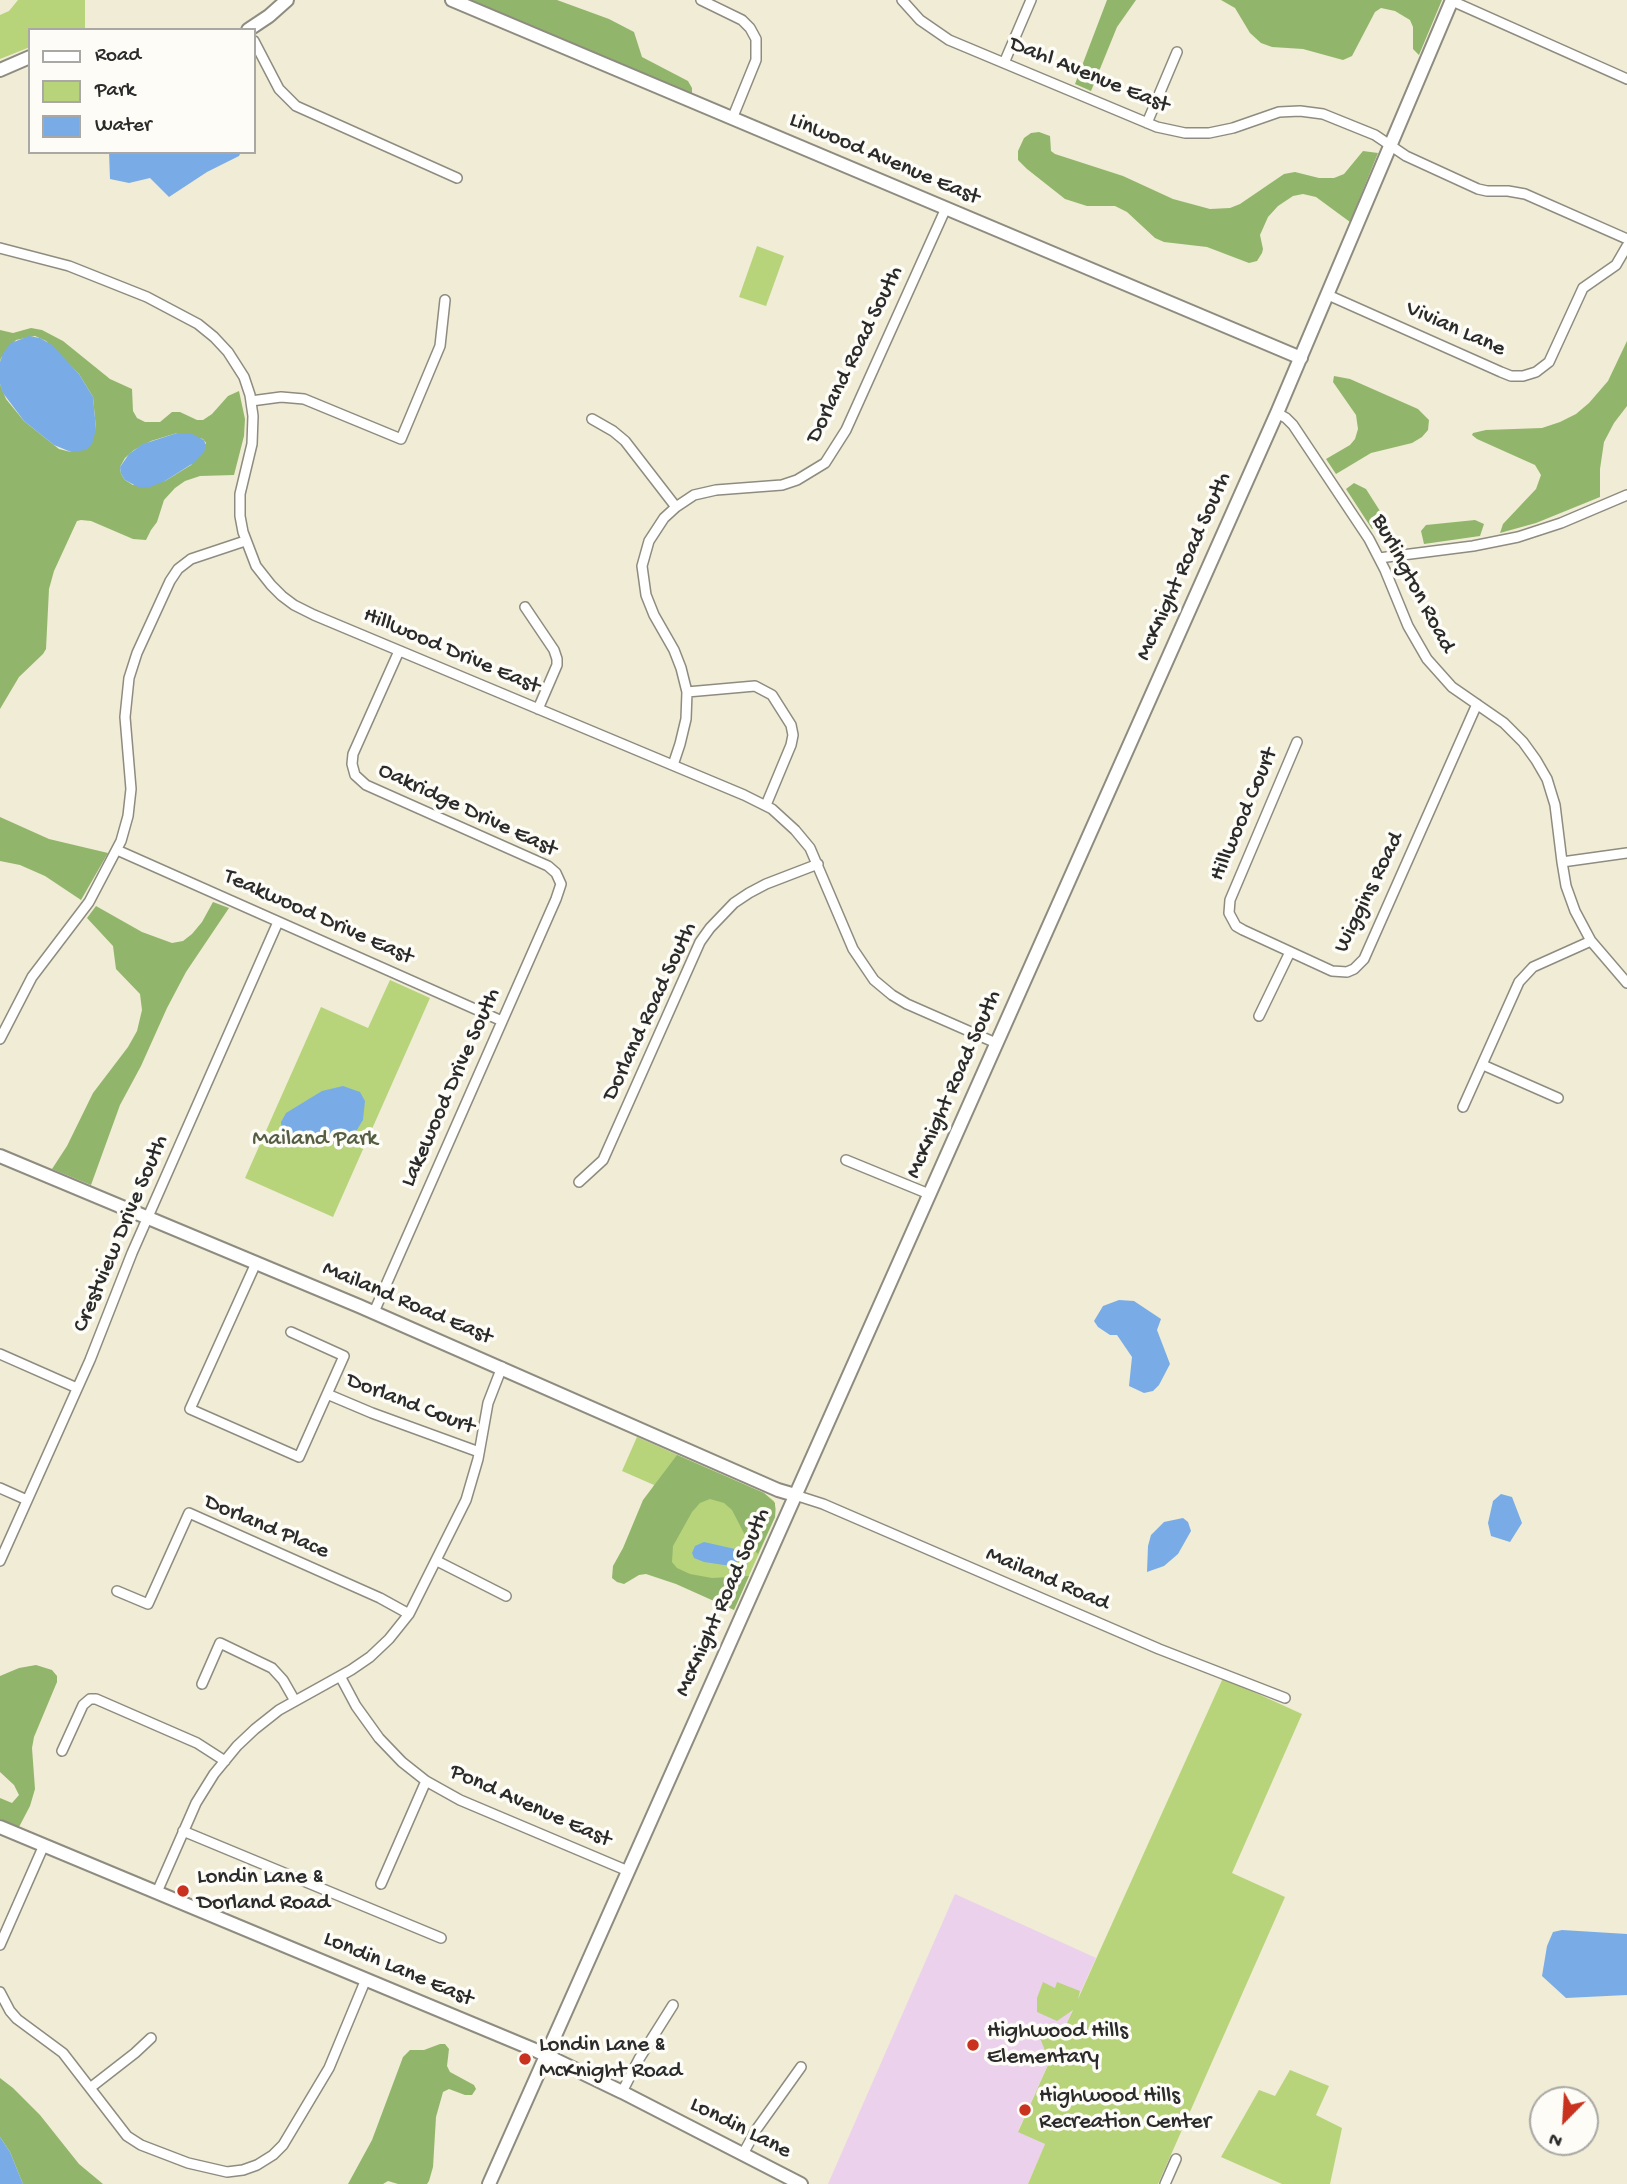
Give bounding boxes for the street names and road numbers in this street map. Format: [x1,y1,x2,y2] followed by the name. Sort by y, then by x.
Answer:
[1005,31,1173,121] street label: Dahl Avenue East
[784,107,984,213] street label: Linwood Avenue East
[801,262,911,448] street label: Dorland Road South
[1401,296,1509,364] street label: Vivian Lane
[1131,468,1239,666] street label: McKnight Road South
[1364,510,1460,658] street label: Burlington Road
[358,602,544,702] street label: Hillwood Drive East
[1205,744,1285,886] street label: Hillwood Court
[373,757,561,865] street label: Oakridge Drive East
[1329,828,1411,958] street label: Wiggins Road
[219,864,417,972] street label: Teakwood Drive East
[598,918,704,1106] street label: Dorland Road South
[396,984,508,1192] street label: Lakewood Drive South
[901,986,1009,1184] street label: McKnight Road South
[68,1131,176,1337] street label: Crestview Drive South
[318,1256,496,1352] street label: Mailand Road East
[342,1368,478,1442] street label: Dorland Court
[199,1489,333,1567] street label: Dorland Place
[670,1504,778,1702] street label: McKnight Road South
[981,1542,1113,1618] street label: Mailand Road
[445,1759,615,1855] street label: Pond Avenue East
[319,1926,477,2014] street label: Londin Lane East
[685,2092,795,2166] street label: Londin Lane

